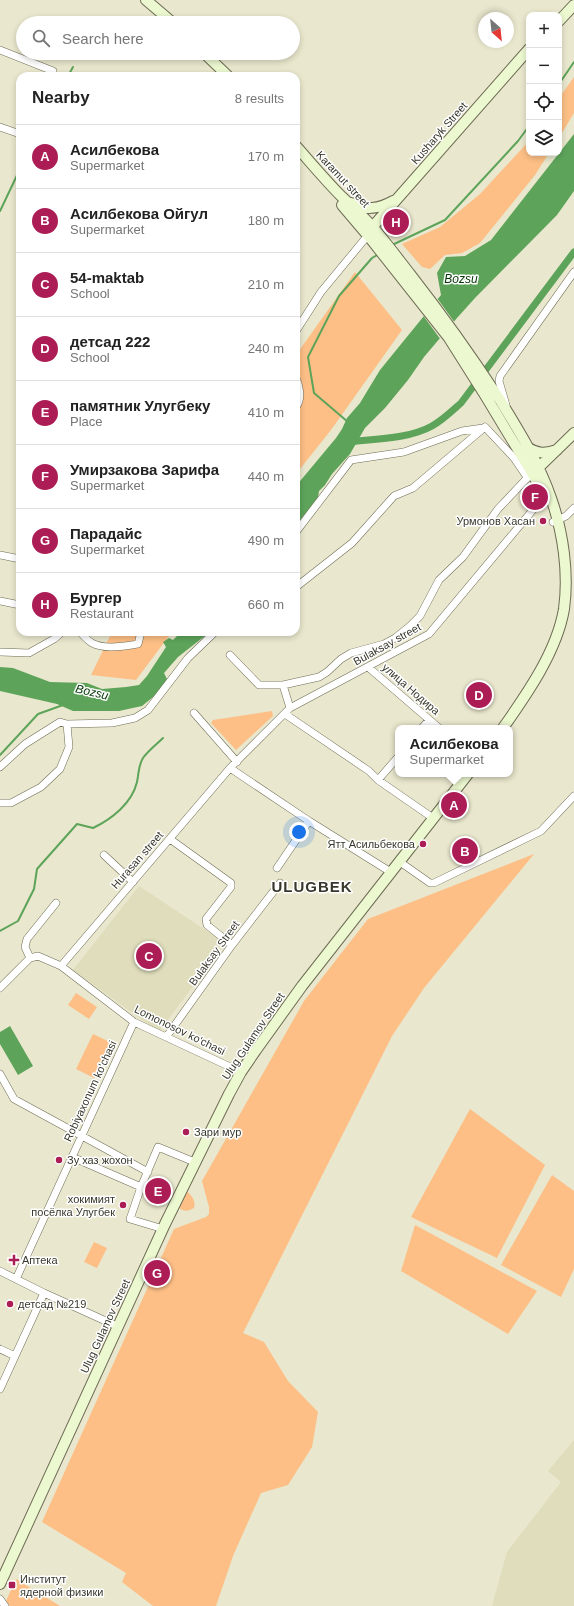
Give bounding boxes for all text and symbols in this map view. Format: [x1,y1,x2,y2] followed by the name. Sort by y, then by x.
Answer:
[478,12,514,48] north arrow
[526,12,562,156] map controls
[526,12,562,48] button: +
[16,16,300,60] search box
[30,27,52,49] icon: search
[62,30,144,47] text: Search here
[526,48,562,84] button: −
[526,84,562,120] button: locate
[32,88,90,107] text: Nearby
[235,91,284,106] text: 8 results
[409,100,469,166] street label: Kusharyk Street
[526,120,562,156] button: layers
[70,141,159,158] text: Асилбекова
[40,149,50,164] text: A
[248,149,284,164] text: 170 m
[314,149,372,209] street label: Karamut street
[70,158,144,173] text: Supermarket
[70,205,208,222] text: Асилбекова Ойгул
[383,207,409,237] pin: H
[40,213,50,228] text: B
[248,213,284,228] text: 180 m
[70,222,144,237] text: Supermarket
[70,269,144,286] text: 54-maktab
[444,272,478,286] water label: Bozsu
[40,277,50,292] text: C
[248,277,284,292] text: 210 m
[70,286,110,301] text: School
[70,333,150,350] text: детсад 222
[40,341,50,356] text: D
[248,341,284,356] text: 240 m
[70,350,110,365] text: School
[70,397,210,414] text: памятник Улугбеку
[41,405,49,420] text: E
[248,405,284,420] text: 410 m
[70,414,103,429] text: Place
[70,461,219,478] text: Умирзакова Зарифа
[41,469,49,484] text: F
[248,469,284,484] text: 440 m
[70,478,144,493] text: Supermarket
[522,482,548,512] pin: F
[456,515,535,527] place label: Урмонов Хасан
[538,516,548,526] marker: Урмонов Хасан
[70,525,142,542] text: Парадайс
[40,533,50,548] text: G
[248,533,284,548] text: 490 m
[70,542,144,557] text: Supermarket
[70,589,122,606] text: Бургер
[40,597,50,612] text: H
[248,597,284,612] text: 660 m
[70,606,134,621] text: Restaurant
[351,621,423,667] street label: Bulaksay street
[380,661,443,718] street label: улица Нодира
[466,680,492,710] pin: D
[74,681,110,703] water label: Bozsu
[395,725,513,777] popup
[410,735,498,752] text: Асилбекова
[410,752,484,767] text: Supermarket
[441,790,467,820] pin: A
[289,822,309,842] your location
[109,829,165,891] street label: Hurasan street
[452,836,478,866] pin: B
[328,838,416,850] place label: Ятт Асильбекова
[418,839,428,849] marker: Ятт Асильбекова
[271,878,353,895] district label: ULUGBEK
[187,918,241,988] street label: Bulaksay Street
[136,941,162,971] pin: C
[219,990,287,1082] street label: Ulug Gulamov Street
[133,1003,227,1057] street label: Lomonosov ko'chasi
[61,1039,119,1143] street label: Robiyaxonum ko'chasi
[194,1126,241,1138] place label: Зари мур
[181,1127,191,1137] marker: Зари мур
[67,1154,133,1166] place label: Зу хаз жохон
[54,1155,64,1165] marker: Зу хаз жохон
[145,1176,171,1206] pin: E
[31,1193,115,1218] place label: хокимият посёлка Улугбек
[118,1200,128,1210] marker: хокимият посёлка Улугбек
[22,1254,58,1266] place label: Аптека
[9,1255,19,1265] marker: Аптека
[144,1258,170,1288] pin: G
[78,1277,132,1375] street label: Ulug Gulamov Street
[18,1298,86,1310] place label: детсад №219
[5,1299,15,1309] marker: детсад №219
[20,1573,103,1598] place label: Институт ядерной физики
[7,1580,17,1590] marker: Институт ядерной физики

